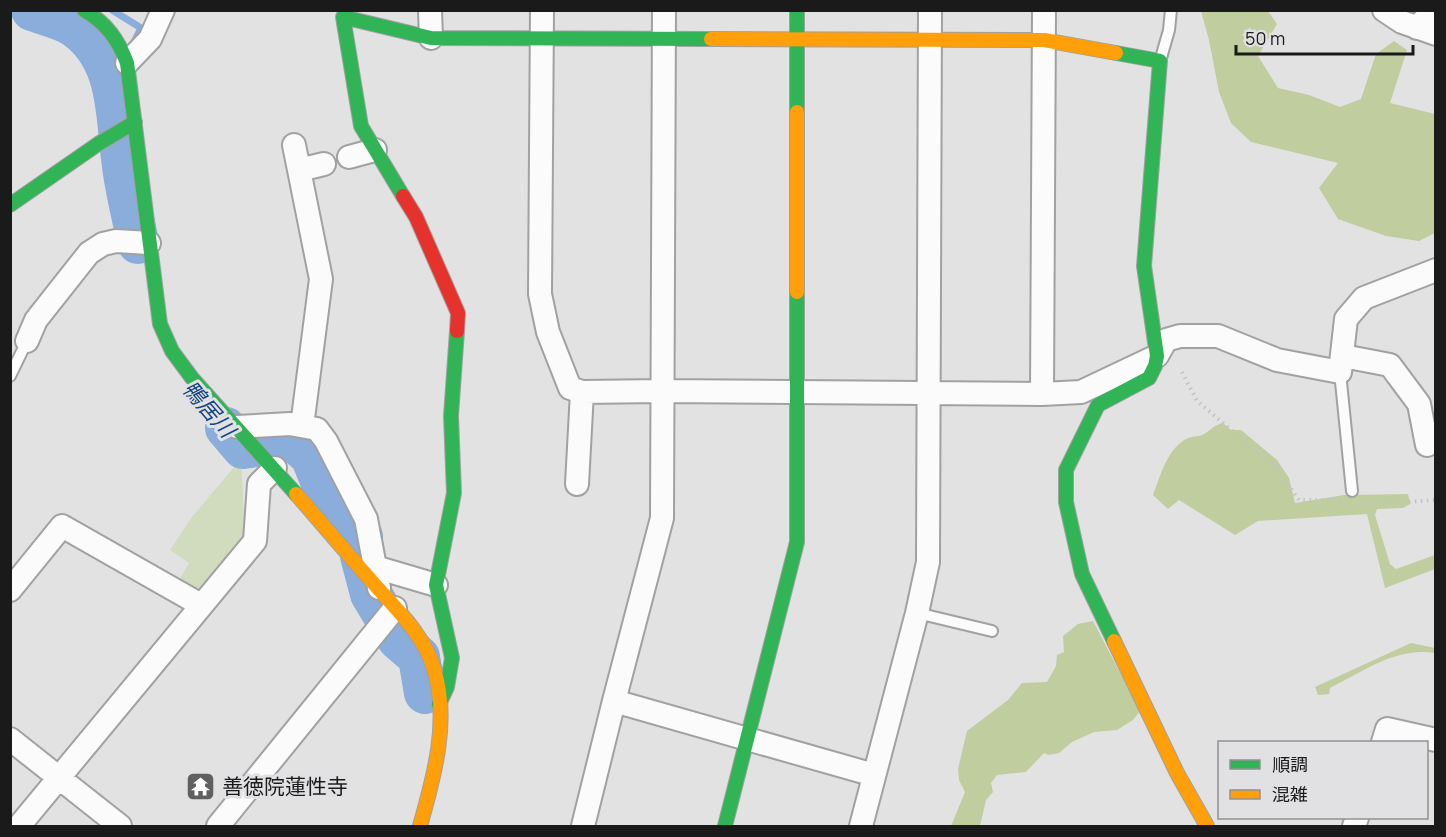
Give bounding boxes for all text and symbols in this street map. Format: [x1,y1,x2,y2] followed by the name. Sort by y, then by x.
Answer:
[1236,18,1413,56] scale bar
[1245,26,1285,50] text: 50 m
[176,374,243,445] water label: 鴨居川
[1218,741,1428,819] legend
[1272,752,1308,776] text: 順調
[185,770,217,802] temple icon: 善徳院蓮性寺
[222,772,348,800] place label: 善徳院蓮性寺
[1272,782,1308,806] text: 混雑

